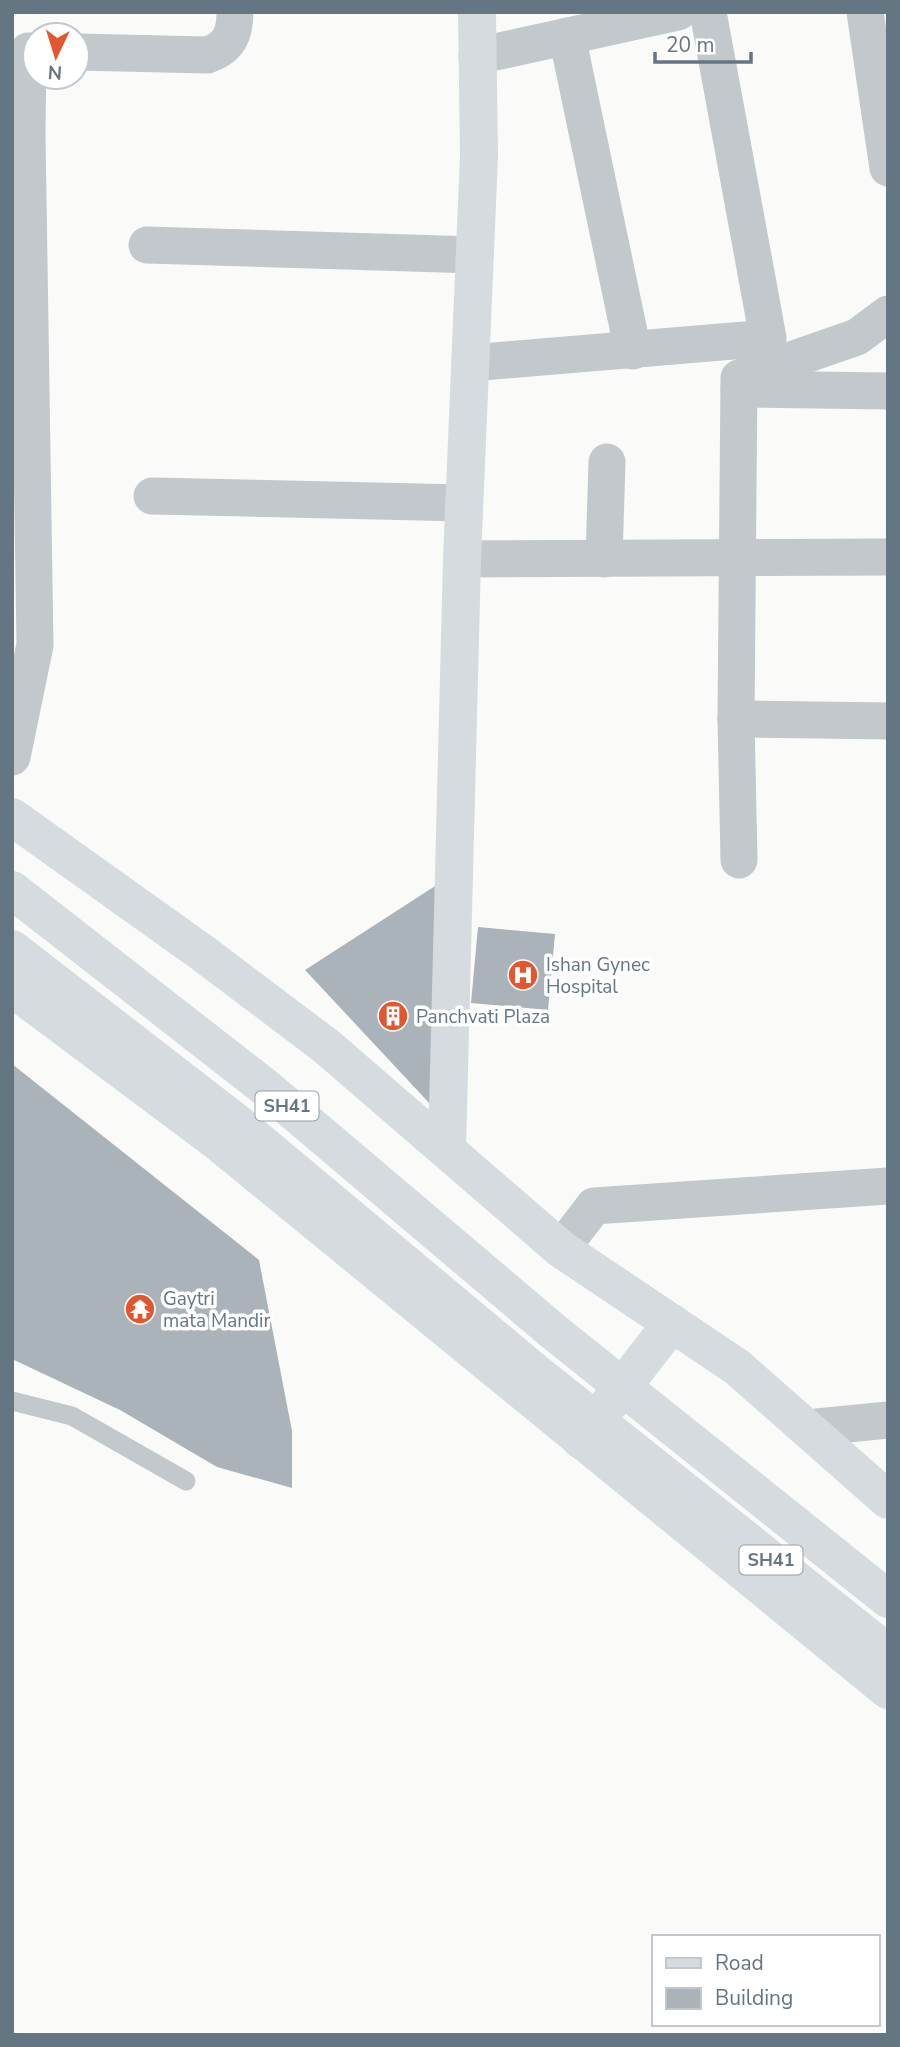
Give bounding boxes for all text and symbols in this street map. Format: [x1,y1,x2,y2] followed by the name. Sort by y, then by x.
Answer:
[21,21,91,91] north arrow
[655,21,751,65] scale bar
[666,31,715,59] text: 20 m
[47,58,63,85] text: N
[546,952,650,1000] place label: Ishan Gynec Hospital
[506,958,540,992] hospital icon: Ishan Gynec Hospital
[376,999,410,1033] building icon: Panchvati Plaza
[416,1004,550,1030] place label: Panchvati Plaza
[256,1092,318,1120] road number: SH41
[163,1286,271,1334] place label: Gaytri mata Mandir
[123,1292,157,1326] temple icon: Gaytri mata Mandir
[740,1546,802,1574] road number: SH41
[652,1935,879,2026] legend
[715,1949,764,1977] text: Road
[715,1984,793,2012] text: Building

